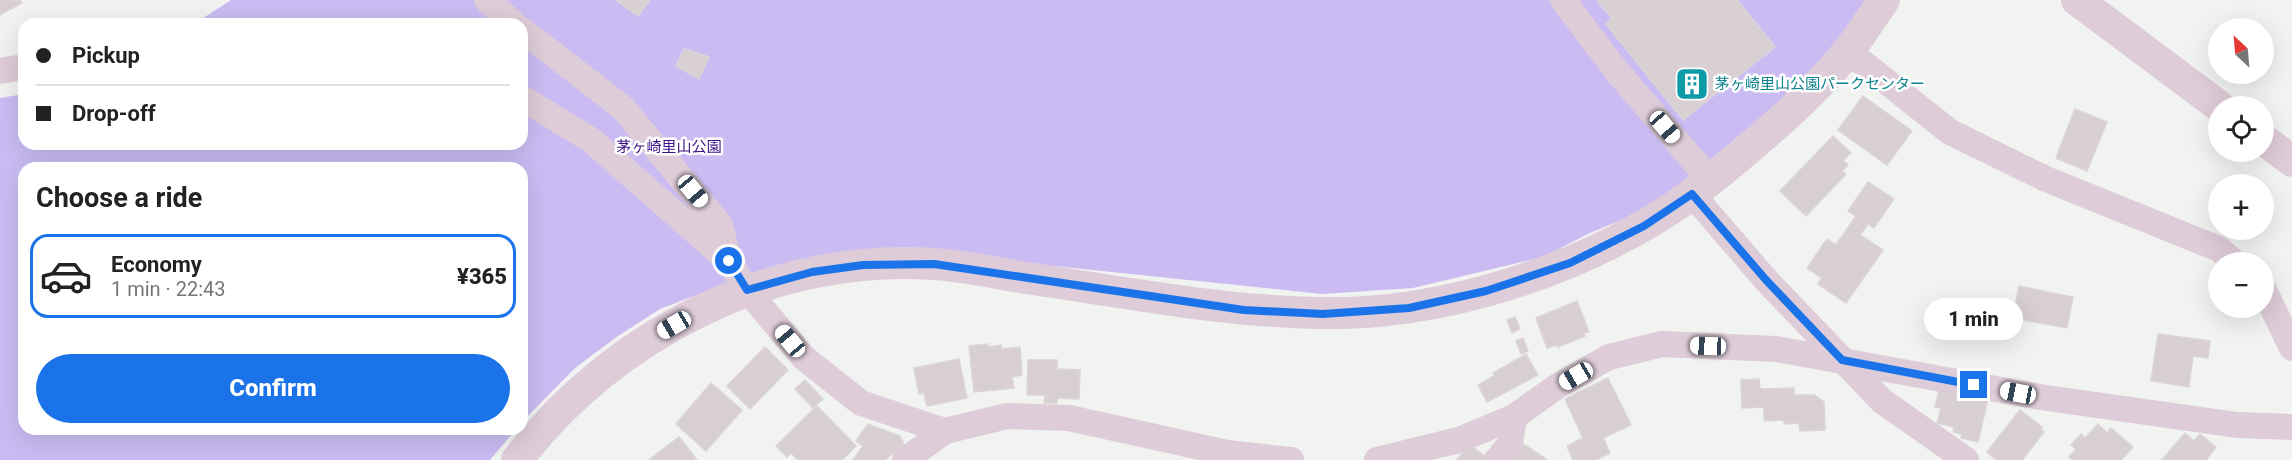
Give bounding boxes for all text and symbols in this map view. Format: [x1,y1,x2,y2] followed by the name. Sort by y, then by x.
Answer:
[2208,18,2274,84] north arrow
[2208,18,2274,318] map controls
[72,43,140,68] text: Pickup
[1674,66,1710,102] building icon: 茅ヶ崎里山公園パークセンター
[1715,75,1925,93] place label: 茅ヶ崎里山公園パークセンター
[2208,96,2274,162] button: locate
[72,101,156,126] text: Drop-off
[1646,108,1684,146] car
[616,138,722,156] park label: 茅ヶ崎里山公園
[675,171,711,211] car
[2208,174,2274,240] button: +
[36,182,202,214] text: Choose a ride
[715,247,742,274] route start
[39,249,93,303] icon: car
[111,252,202,277] text: Economy
[2208,252,2274,318] button: −
[457,264,507,289] text: ¥365
[111,277,226,301] text: 1 min · 22:43
[1924,298,2024,340] callout: 1 min
[1948,307,1999,331] text: 1 min
[654,308,694,342] car
[772,321,808,361] car
[1690,336,1726,356] car
[36,354,510,423] button: Confirm
[1556,359,1596,393] car
[1960,371,1987,398] route end
[1999,381,2037,405] car

